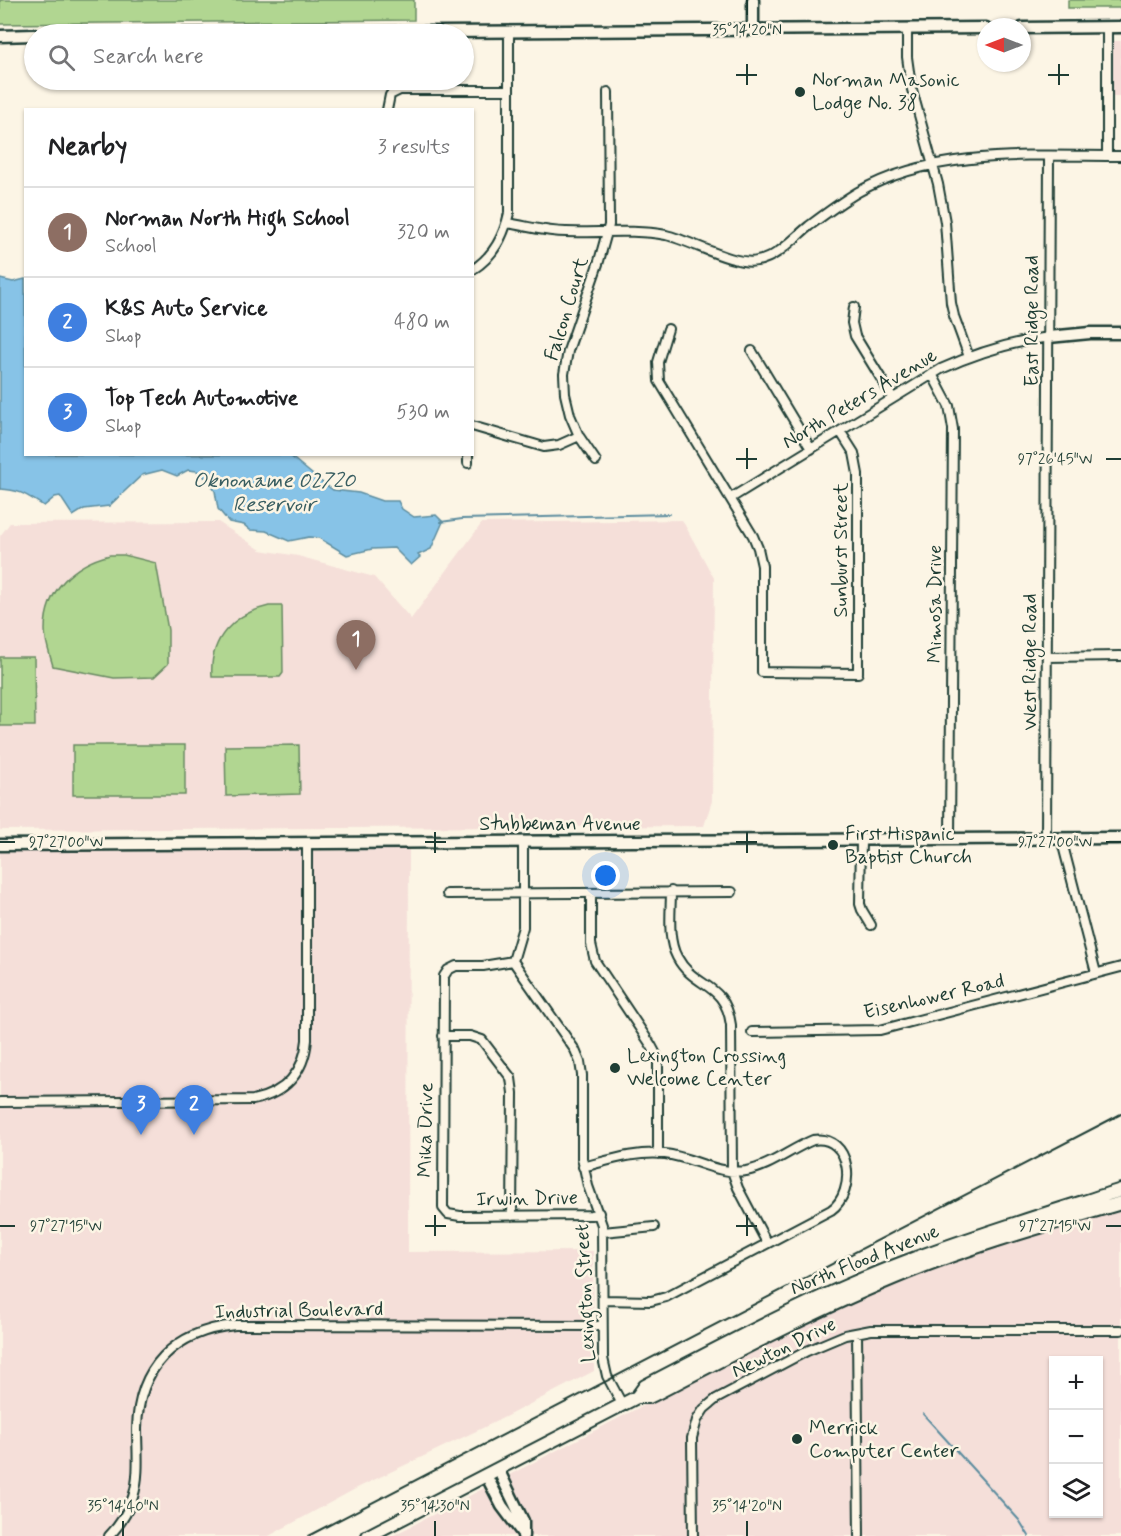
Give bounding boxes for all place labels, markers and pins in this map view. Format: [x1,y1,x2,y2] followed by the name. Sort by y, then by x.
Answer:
[812,67,960,118] place label: Norman Masonic Lodge No. 38
[793,85,807,99] marker: Norman Masonic Lodge No. 38
[336,620,376,670] pin: 1
[845,821,972,871] place label: First Hispanic Baptist Church
[826,838,840,852] marker: First Hispanic Baptist Church
[627,1043,786,1093] place label: Lexington Crossing Welcome Center
[608,1061,622,1075] marker: Lexington Crossing Welcome Center
[122,1086,160,1135] pin: 3
[174,1086,214,1135] pin: 2
[809,1415,959,1465] place label: Merrick Computer Center
[790,1432,804,1446] marker: Merrick Computer Center

